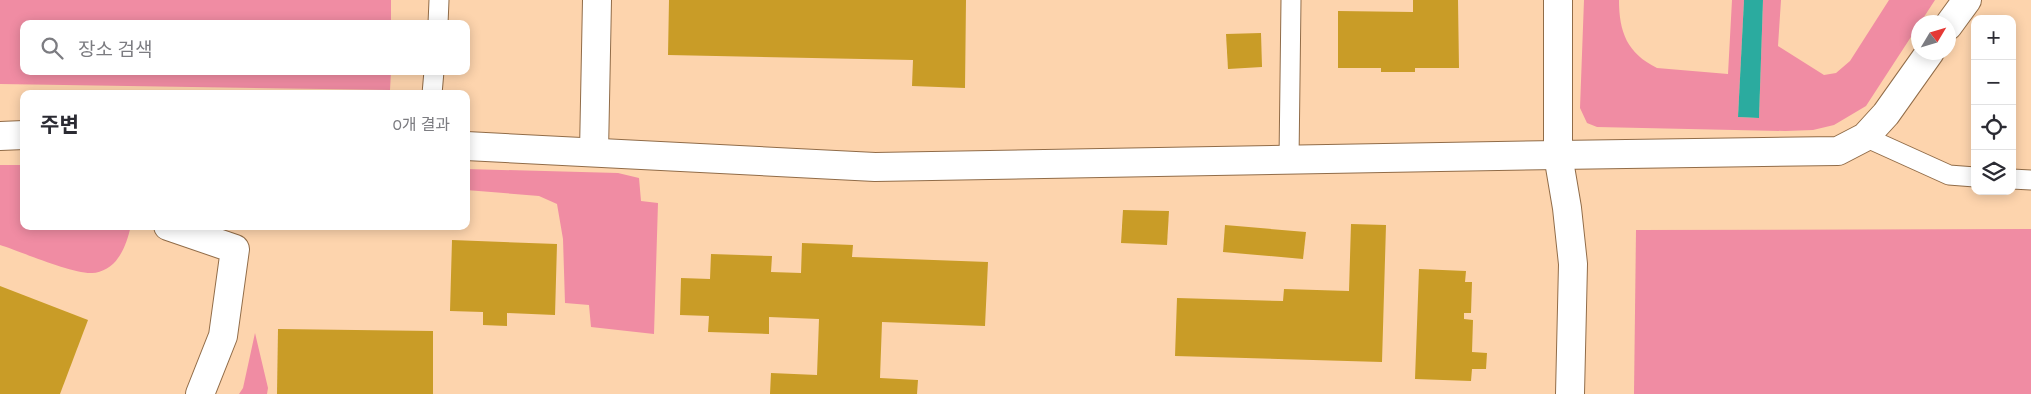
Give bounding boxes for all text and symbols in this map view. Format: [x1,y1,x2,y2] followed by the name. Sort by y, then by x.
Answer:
[1911,15,1956,60] north arrow
[1971,15,2016,195] map controls
[1971,15,2016,60] button: +
[20,20,470,75] search box
[38,34,66,62] icon: search
[78,39,152,61] text: 장소 검색
[1971,60,2016,105] button: −
[1971,105,2016,150] button: locate
[40,113,79,137] text: 주변
[393,115,450,134] text: 0개 결과
[1971,150,2016,195] button: layers

